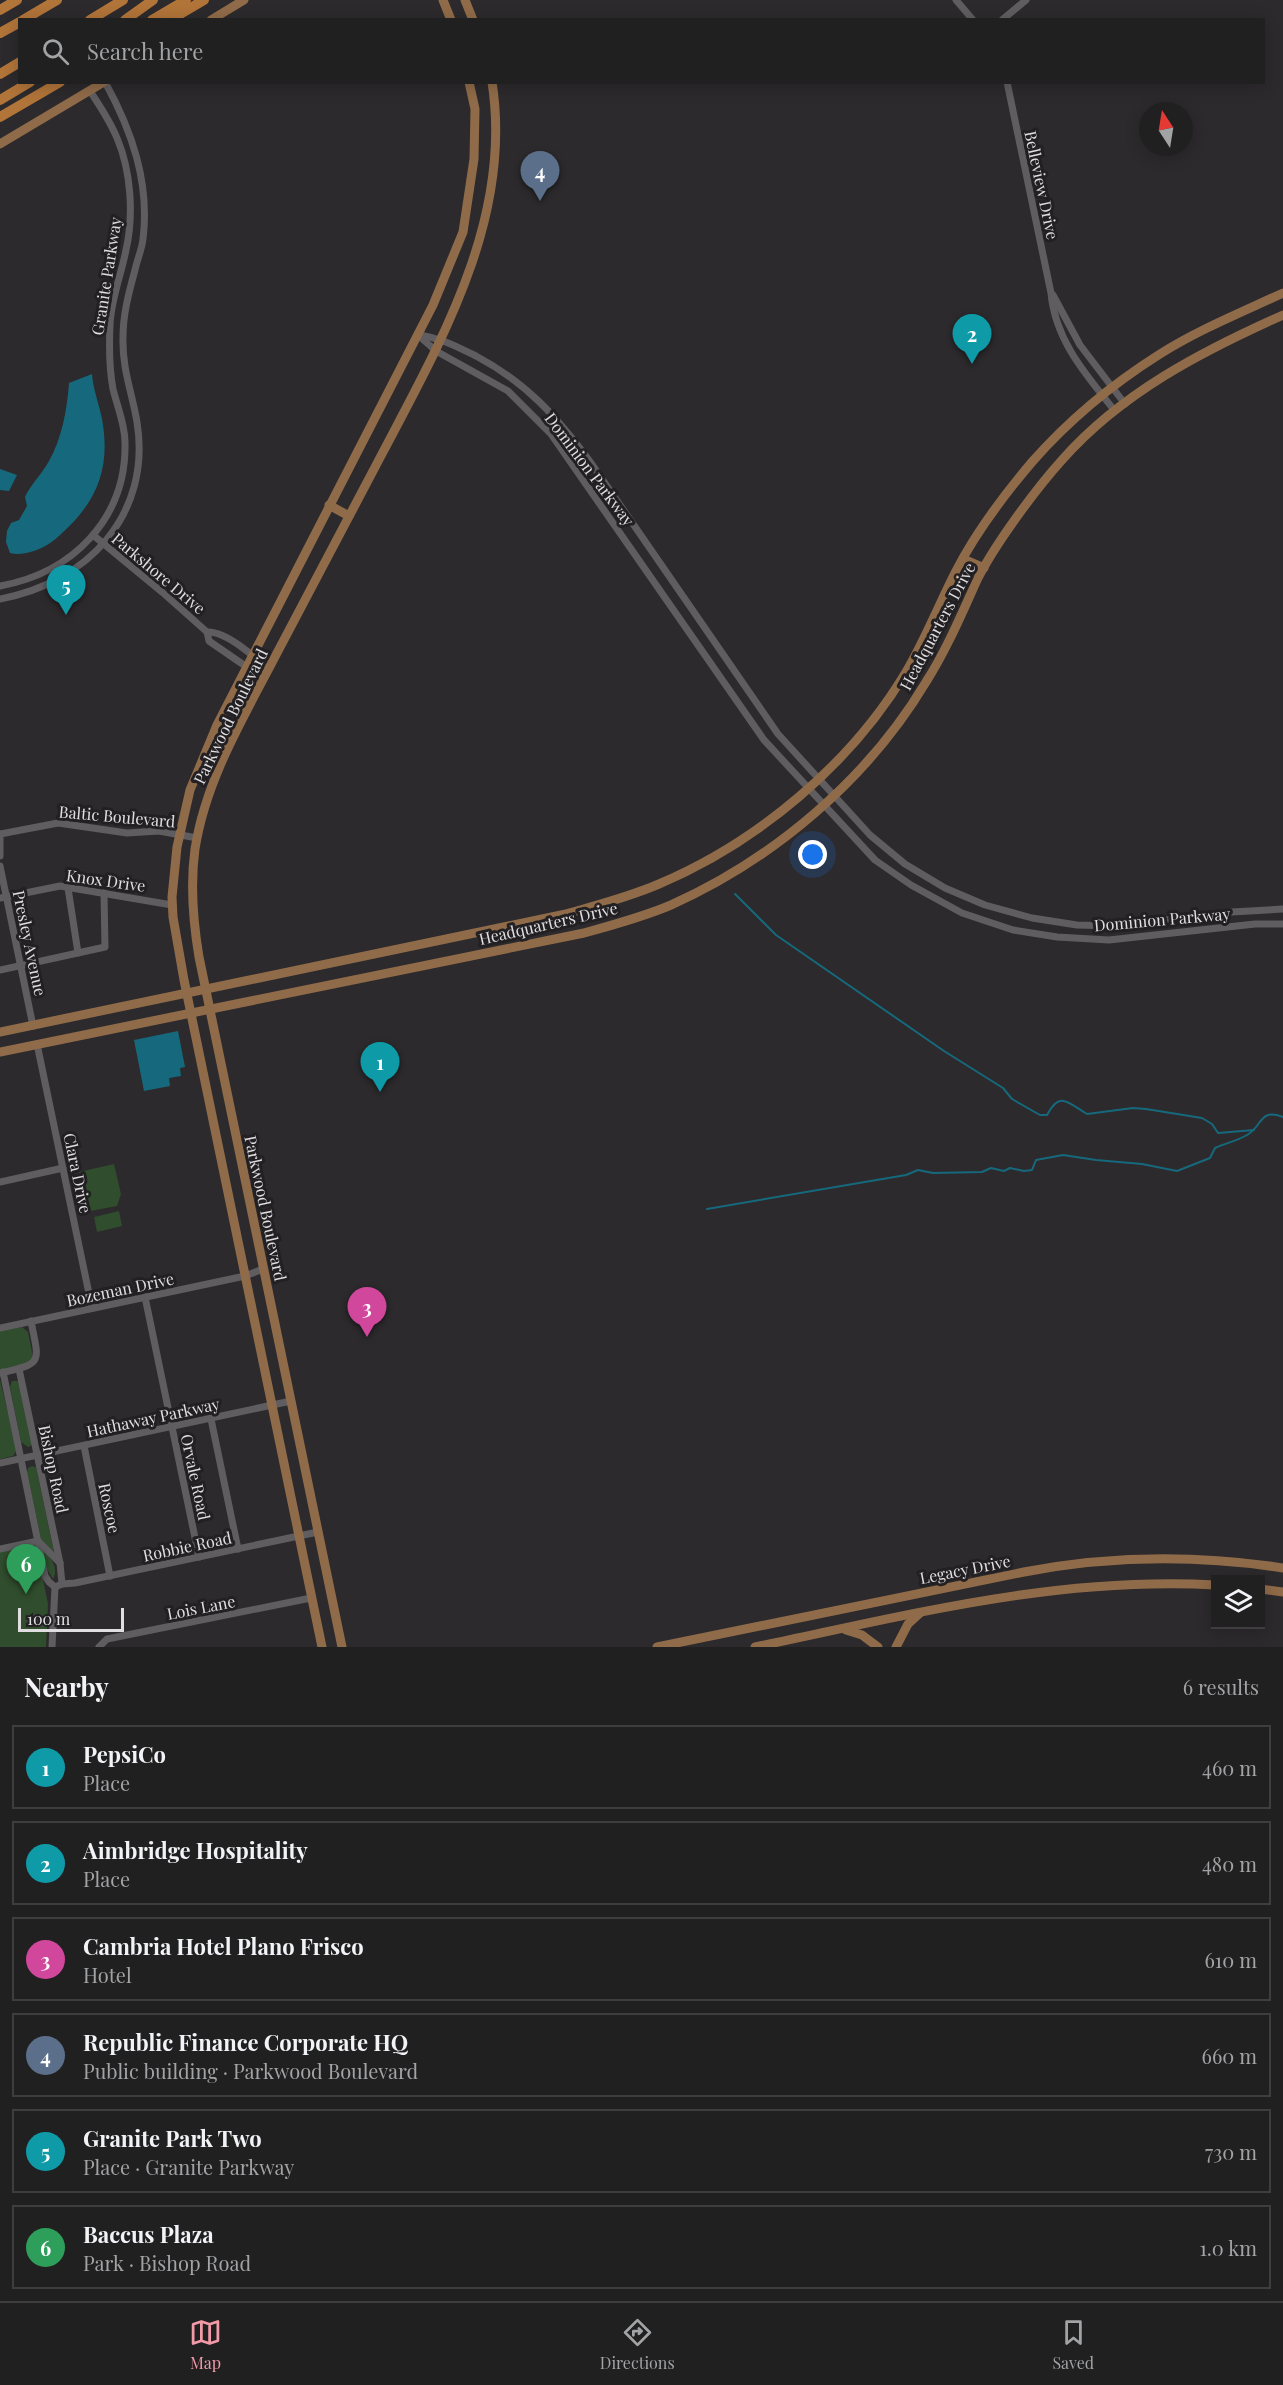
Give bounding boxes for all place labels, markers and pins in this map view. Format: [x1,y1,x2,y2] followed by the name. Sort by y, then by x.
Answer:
[520,152,560,201] pin: 4
[952,314,992,364] pin: 2
[46,566,86,615] pin: 5
[360,1042,400,1092] pin: 1
[348,1288,386,1337] pin: 3
[6,1544,46,1594] pin: 6

